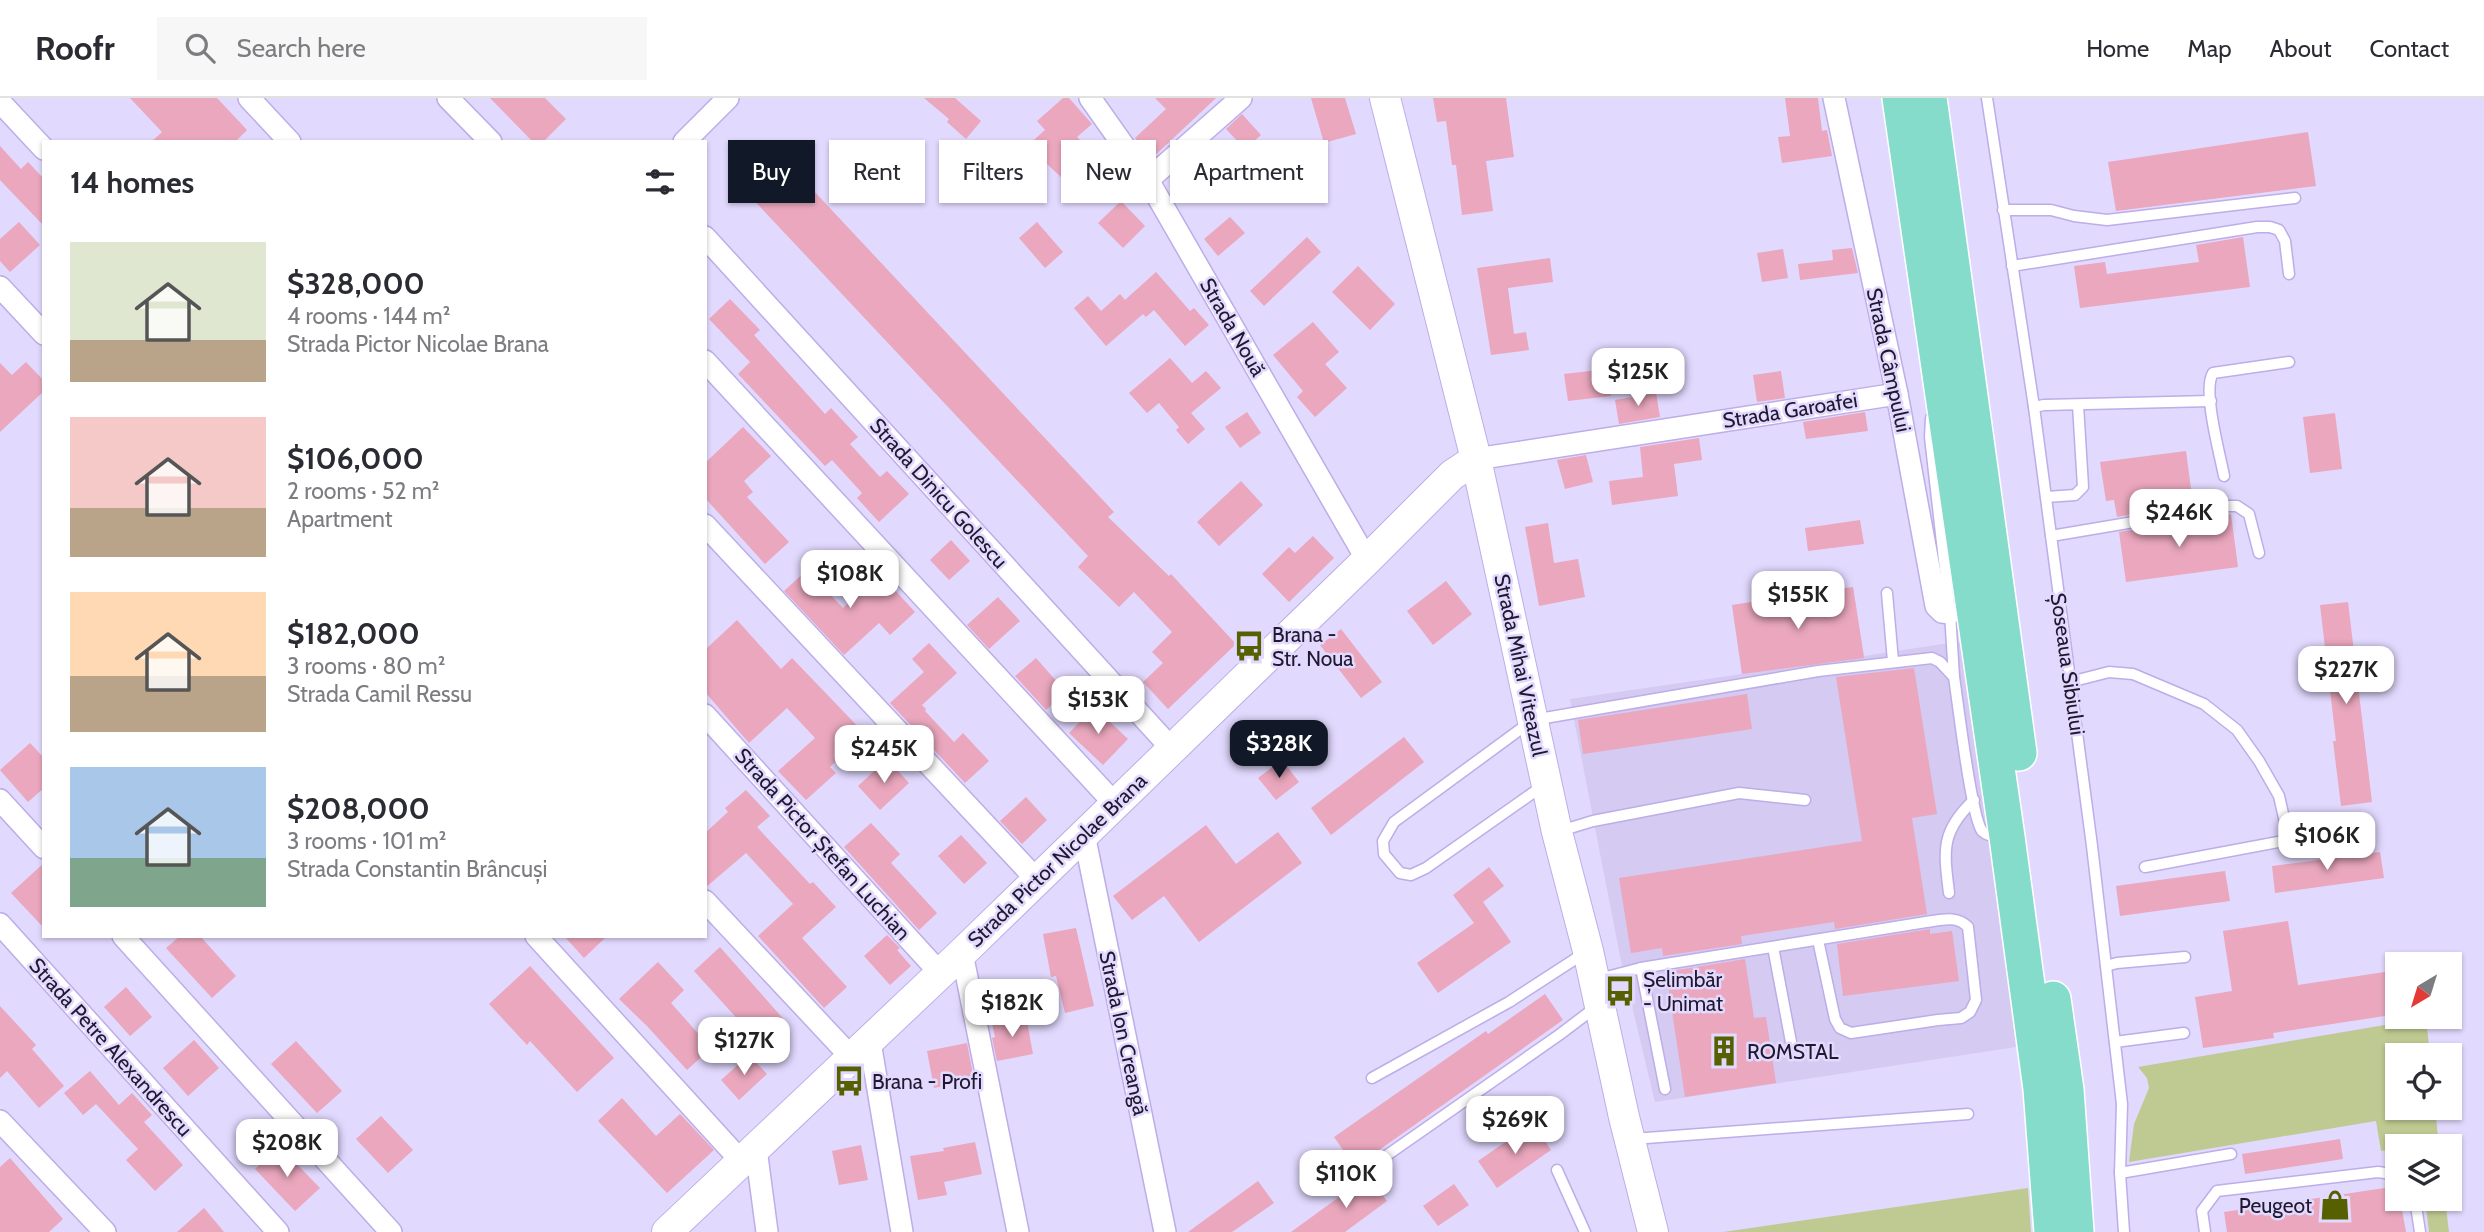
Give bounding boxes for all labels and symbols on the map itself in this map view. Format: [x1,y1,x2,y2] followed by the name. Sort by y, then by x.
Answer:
[1195,273,1271,381] street label: Strada Nouă
[1862,286,1916,434] street label: Strada Câmpului
[1589,348,1687,408] pin: $125K
[1721,387,1859,433] street label: Strada Garoafei
[865,413,1013,573] street label: Strada Dinicu Golescu
[2130,490,2228,549] pin: $246K
[801,550,899,610] pin: $108K
[1489,572,1553,759] street label: Strada Mihai Viteazul
[1749,572,1847,631] pin: $155K
[2044,591,2090,737] street label: Șoseaua Sibiului
[1272,622,1353,671] place label: Brana - Str. Noua
[1232,629,1266,663] bus stop icon: Brana - Str. Noua
[2297,646,2395,706] pin: $227K
[1049,676,1147,736] pin: $153K
[1230,720,1328,780] pin: $328K
[835,726,933,785] pin: $245K
[729,743,916,947] street label: Strada Pictor Ștefan Luchian
[962,768,1152,952] street label: Strada Pictor Nicolae Brana
[2278,812,2376,872] pin: $106K
[1094,949,1154,1117] street label: Strada Ion Creangă
[2385,952,2462,1029] north arrow
[24,953,198,1141] street label: Strada Petre Alexandrescu
[1643,967,1723,1016] place label: Șelimbăr - Unimat
[1603,974,1637,1008] bus stop icon: Șelimbăr - Unimat
[963,979,1061,1039] pin: $182K
[695,1018,793,1077] pin: $127K
[1707,1034,1741,1068] building icon: ROMSTAL
[1747,1039,1839,1064] place label: ROMSTAL
[832,1064,866,1098] bus stop icon: Brana - Profi
[872,1069,982,1094] place label: Brana - Profi
[1466,1096,1564,1156] pin: $269K
[238,1119,336,1179] pin: $208K
[1297,1150,1395,1210] pin: $110K
[2318,1188,2352,1222] shop icon: Peugeot
[2239,1193,2312,1218] place label: Peugeot

